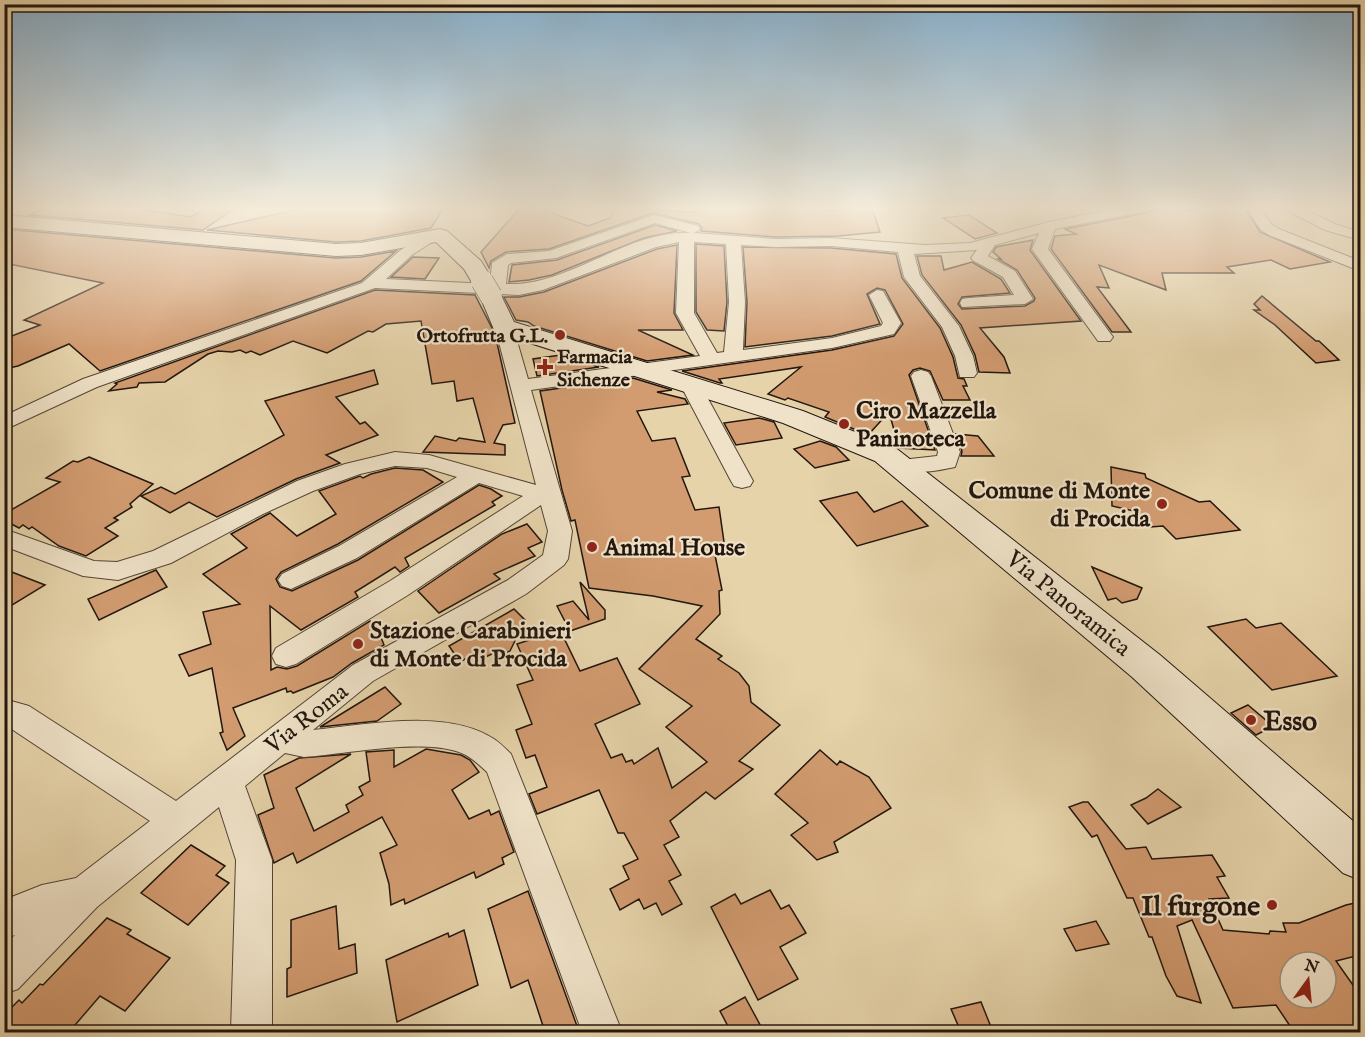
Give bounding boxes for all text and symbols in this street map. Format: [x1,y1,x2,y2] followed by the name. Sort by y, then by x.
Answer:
[416,324,548,349] place label: Ortofrutta G.L.
[553,328,567,342] marker: Ortofrutta G.L.
[557,345,632,393] place label: Farmacia Sichenze
[538,360,552,374] marker: Farmacia Sichenze
[856,396,997,455] place label: Ciro Mazzella Paninoteca
[837,417,851,431] marker: Ciro Mazzella Paninoteca
[968,476,1151,535] place label: Comune di Monte di Procida
[1155,497,1169,511] marker: Comune di Monte di Procida
[603,533,745,564] place label: Animal House
[585,540,599,554] marker: Animal House
[998,544,1137,664] street label: Via Panoramica
[370,616,572,675] place label: Stazione Carabinieri di Monte di Procida
[351,637,365,651] marker: Stazione Carabinieri di Monte di Procida
[258,677,355,762] street label: Via Roma
[1263,705,1317,740] place label: Esso
[1244,713,1258,727] marker: Esso
[1141,890,1260,925] place label: Il furgone
[1265,898,1279,912] marker: Il furgone
[1278,950,1338,1010] north arrow
[1301,956,1321,979] text: N

